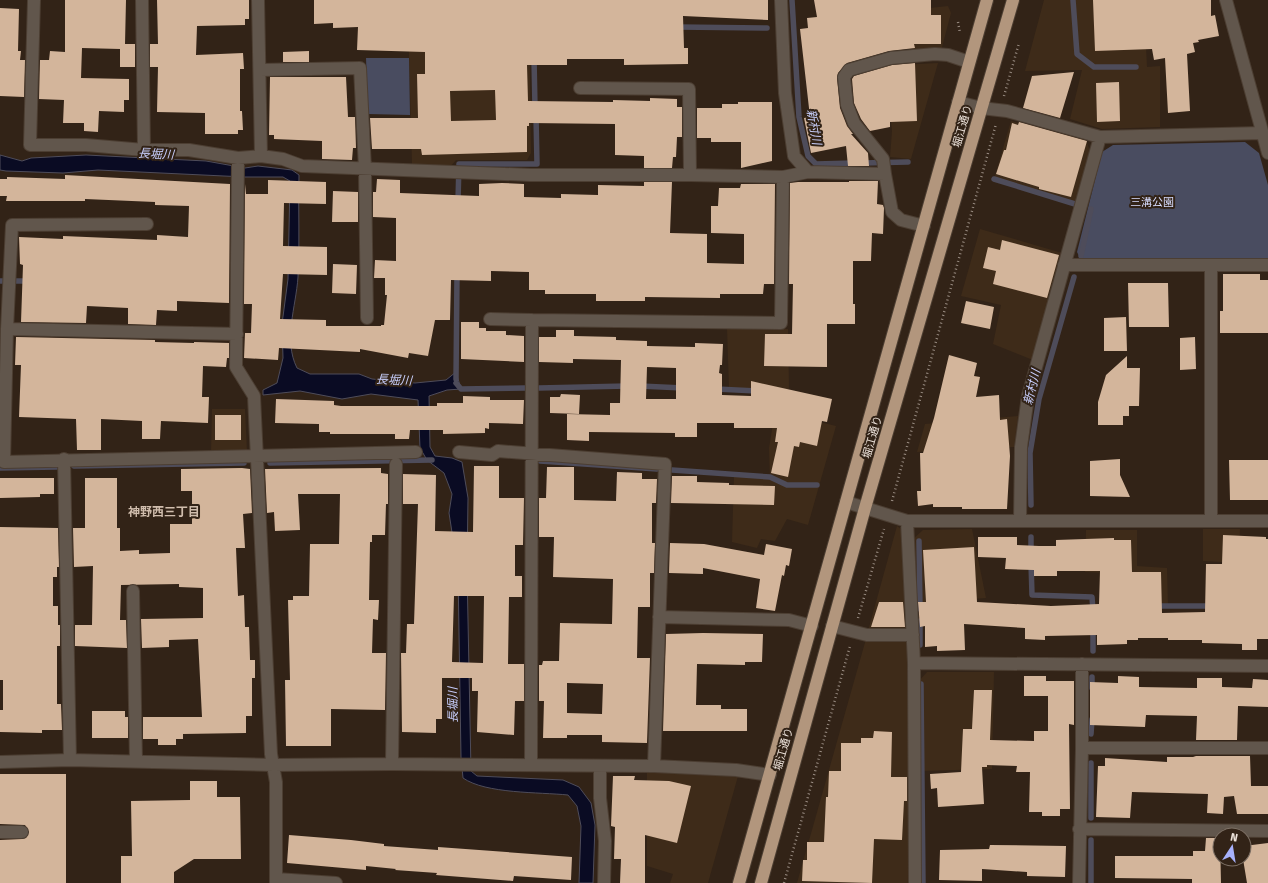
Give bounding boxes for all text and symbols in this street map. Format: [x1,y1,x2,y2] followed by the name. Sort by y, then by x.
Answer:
[950,103,975,149] street label: 堀江通り
[804,108,824,148] water label: 新村川
[138,146,176,162] water label: 長堀川
[1130,196,1174,209] park label: 三溝公園
[1021,366,1044,406] water label: 新村川
[376,372,414,388] water label: 長堀川
[860,414,885,460] street label: 堀江通り
[128,505,200,519] district label: 神野西三丁目
[446,685,460,723] water label: 長堀川
[771,726,796,772] street label: 堀江通り
[1212,827,1252,867] north arrow
[1229,831,1239,845] text: N

